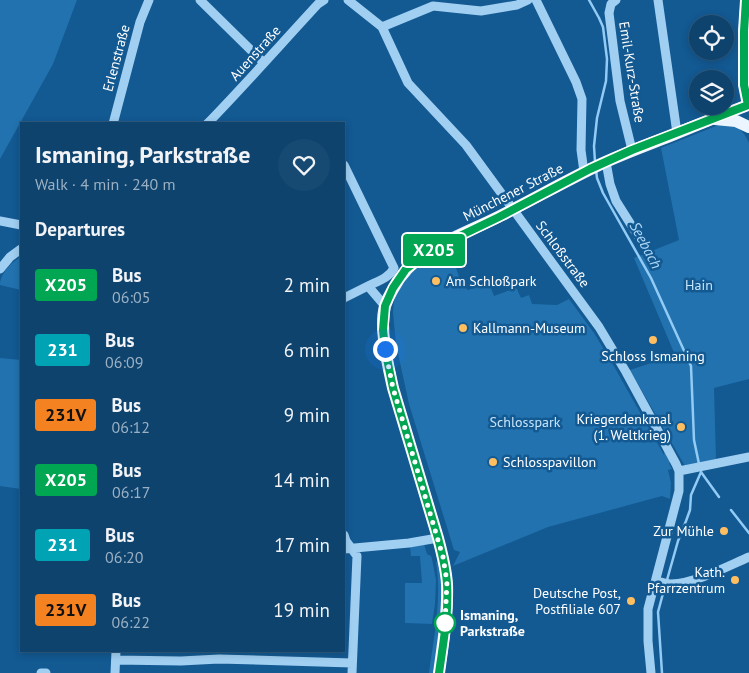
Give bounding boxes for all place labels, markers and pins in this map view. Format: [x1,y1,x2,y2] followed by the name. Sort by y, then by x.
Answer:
[446,272,537,290] place label: Am Schloßpark
[430,275,442,287] marker: Am Schloßpark
[473,319,585,337] place label: Kallmann-Museum
[457,322,469,334] marker: Kallmann-Museum
[647,334,659,346] marker: Schloss Ismaning
[601,347,705,365] place label: Schloss Ismaning
[577,410,671,444] place label: Kriegerdenkmal (1. Weltkrieg)
[675,421,687,433] marker: Kriegerdenkmal (1. Weltkrieg)
[503,453,596,471] place label: Schlosspavillon
[487,456,499,468] marker: Schlosspavillon
[653,522,714,540] place label: Zur Mühle
[718,525,730,537] marker: Zur Mühle
[647,563,725,597] place label: Kath. Pfarrzentrum
[729,574,741,586] marker: Kath. Pfarrzentrum
[533,584,621,618] place label: Deutsche Post, Postfiliale 607
[625,595,637,607] marker: Deutsche Post, Postfiliale 607
[460,606,525,640] place label: Ismaning, Parkstraße
[434,612,456,634] marker: Ismaning, Parkstraße

